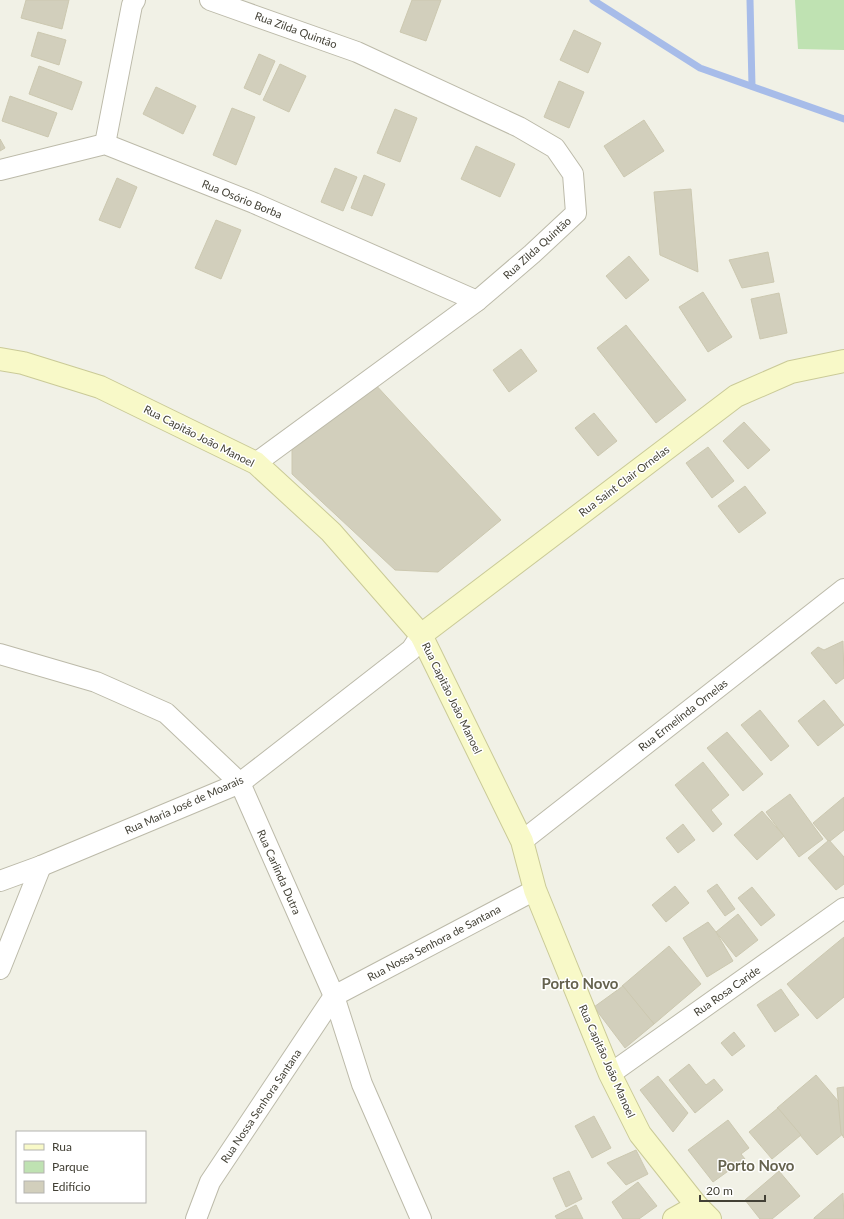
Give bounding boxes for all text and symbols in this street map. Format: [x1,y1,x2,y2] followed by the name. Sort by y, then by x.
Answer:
[253,9,339,50] street label: Rua Zilda Quintão
[200,177,284,221] street label: Rua Osório Borba
[500,214,573,281] street label: Rua Zilda Quintão
[142,402,257,469] street label: Rua Capitão João Manoel
[576,442,672,519] street label: Rua Saint Clair Ornelas
[420,640,485,756] street label: Rua Capitão João Manoel
[636,676,730,753] street label: Rua Ermelinda Ornelas
[122,772,245,837] street label: Rua Maria José de Moarais
[255,827,304,916] street label: Rua Carlinda Dutra
[365,902,503,983] street label: Rua Nossa Senhora de Santana
[691,963,763,1018] street label: Rua Rosa Caride
[542,974,619,992] district label: Porto Novo
[577,1002,638,1119] street label: Rua Capitão João Manoel
[218,1046,304,1165] street label: Rua Nossa Senhora Santana
[16,1131,146,1203] legend
[52,1139,72,1154] text: Rua
[718,1156,795,1174] district label: Porto Novo
[52,1159,89,1174] text: Parque
[700,1177,765,1203] scale bar
[52,1179,91,1194] text: Edifício
[706,1183,733,1198] text: 20 m

